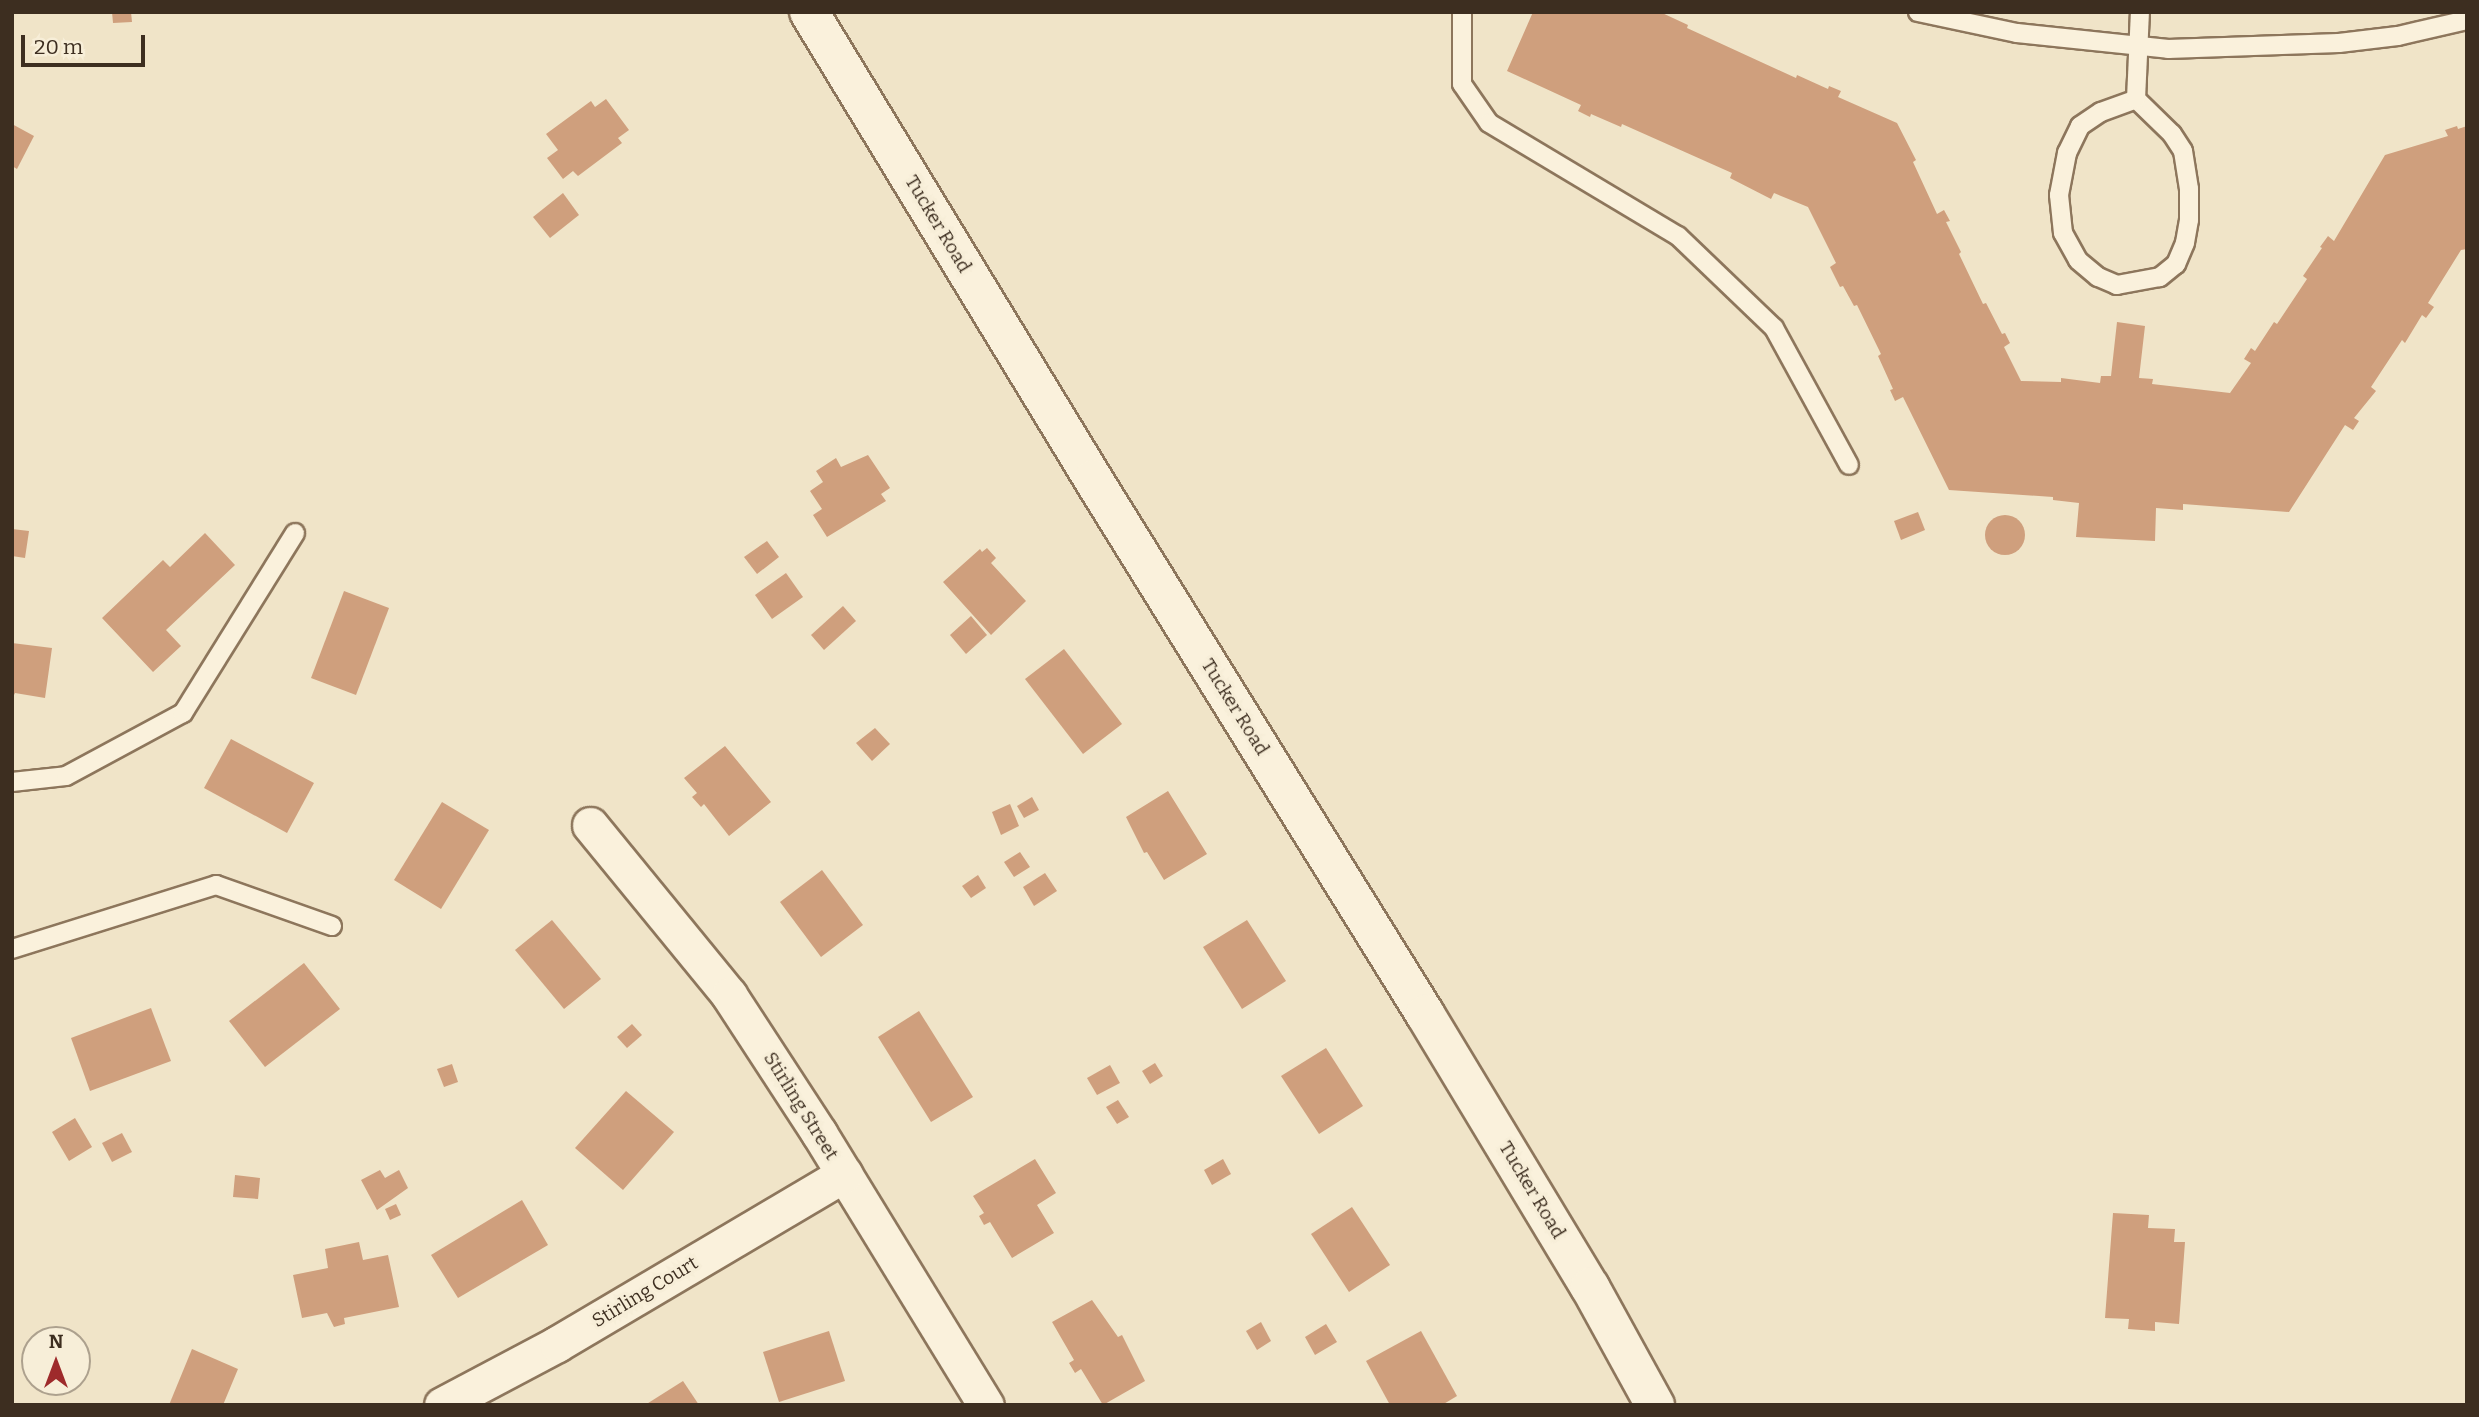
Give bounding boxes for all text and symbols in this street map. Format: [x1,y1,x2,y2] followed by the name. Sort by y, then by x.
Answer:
[24,21,149,65] scale bar
[34,34,83,60] text: 20 m
[900,171,976,277] street label: Tucker Road
[1196,655,1274,759] street label: Tucker Road
[759,1048,843,1164] street label: Stirling Street
[1494,1137,1570,1243] street label: Tucker Road
[588,1252,702,1332] street label: Stirling Court
[21,1326,91,1396] north arrow
[49,1330,63,1353] text: N

